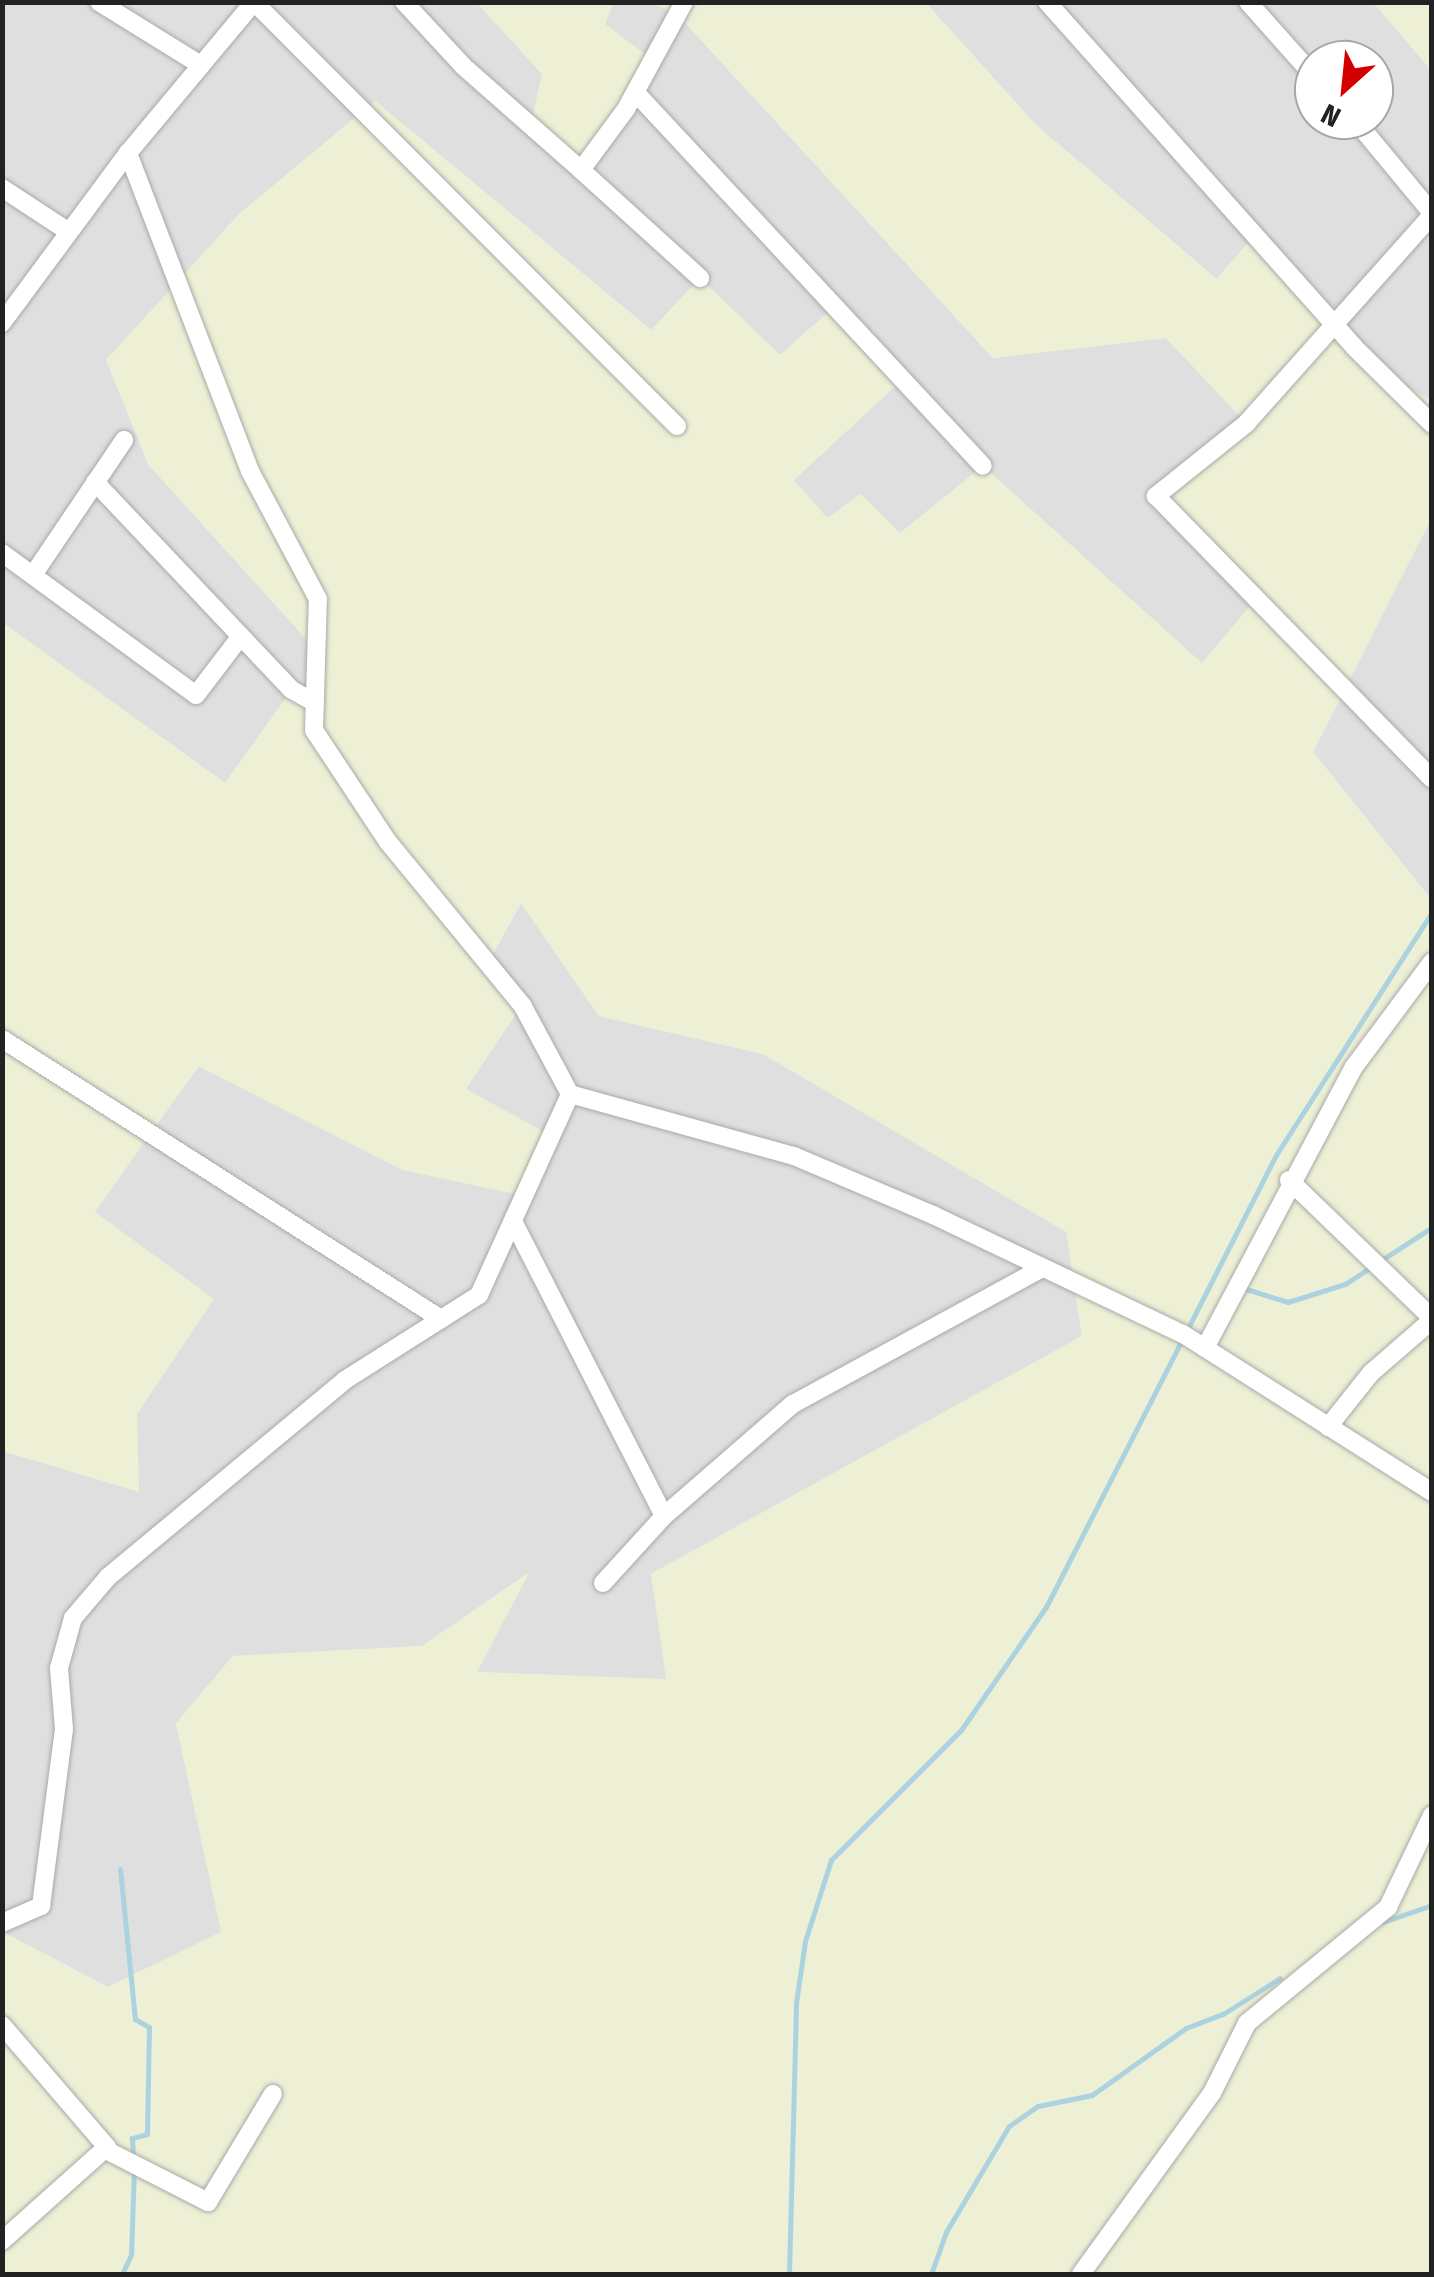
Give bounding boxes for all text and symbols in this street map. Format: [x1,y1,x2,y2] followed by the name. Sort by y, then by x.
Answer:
[1294,40,1394,140] north arrow
[1316,97,1346,134] text: N

